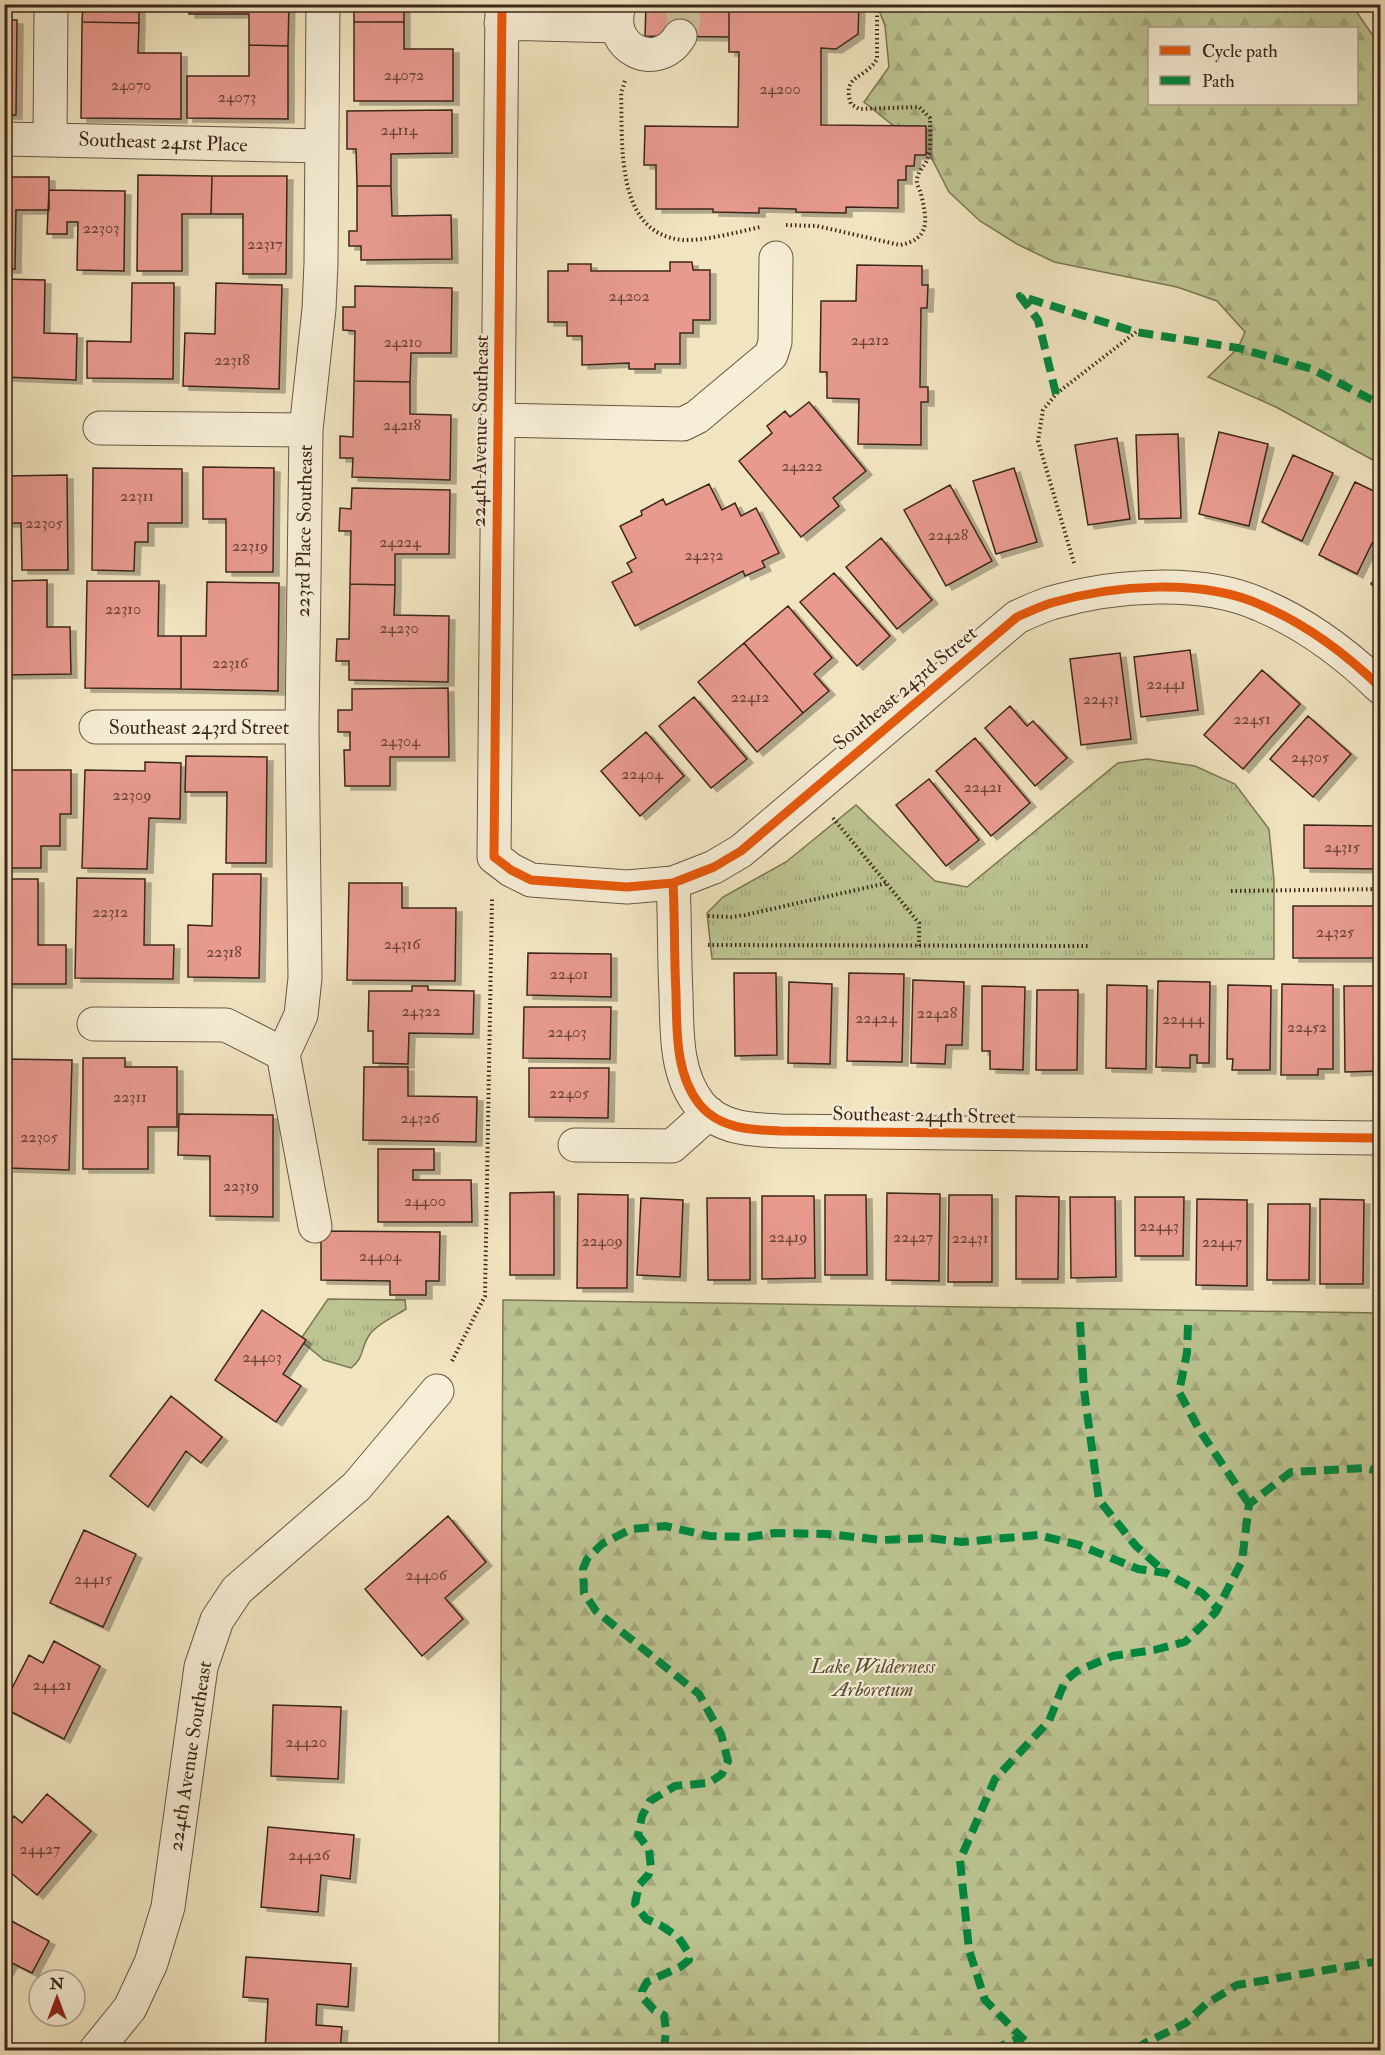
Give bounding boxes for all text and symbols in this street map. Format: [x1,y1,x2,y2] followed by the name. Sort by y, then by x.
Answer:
[1148,27,1358,105] legend
[1202,40,1278,63] text: Cycle path
[384,65,424,85] house number: 24072
[1202,70,1235,93] text: Path
[111,75,151,95] house number: 24070
[759,79,801,99] house number: 24200
[218,87,256,107] house number: 24073
[381,120,419,140] house number: 24114
[78,127,248,157] street label: Southeast 241st Place
[83,218,119,238] house number: 22303
[247,234,283,254] house number: 22317
[608,286,650,306] house number: 24202
[851,330,889,350] house number: 24212
[384,332,422,352] house number: 24210
[466,334,494,527] street label: 224th Avenue Southeast
[214,350,250,370] house number: 22318
[383,415,422,435] house number: 24218
[290,444,318,618] street label: 223rd Place Southeast
[781,456,823,476] house number: 24222
[120,486,154,506] house number: 22311
[25,513,63,533] house number: 22305
[928,525,969,545] house number: 22428
[379,532,422,552] house number: 24224
[232,536,268,556] house number: 22319
[684,545,724,565] house number: 24232
[105,599,141,619] house number: 22310
[379,618,419,638] house number: 24230
[828,620,982,756] street label: Southeast 243rd Street
[212,653,249,673] house number: 22316
[1146,674,1186,694] house number: 22441
[731,687,769,707] house number: 22412
[1083,689,1119,709] house number: 22431
[1233,709,1271,729] house number: 22451
[109,715,290,740] street label: Southeast 243rd Street
[380,731,421,751] house number: 24304
[1291,747,1329,767] house number: 24305
[621,764,664,784] house number: 22404
[964,777,1002,797] house number: 22421
[113,785,151,805] house number: 22309
[1324,837,1360,857] house number: 24315
[92,902,128,922] house number: 22312
[1316,922,1354,942] house number: 24325
[384,934,421,954] house number: 24316
[206,942,242,962] house number: 22318
[550,964,588,984] house number: 22401
[401,1001,441,1021] house number: 24322
[917,1003,958,1023] house number: 22428
[855,1008,898,1028] house number: 22424
[1162,1009,1205,1029] house number: 22444
[1287,1017,1327,1037] house number: 22452
[547,1022,587,1042] house number: 22403
[549,1083,589,1103] house number: 22405
[113,1087,147,1107] house number: 22311
[832,1101,1016,1129] street label: Southeast 244th Street
[400,1108,440,1128] house number: 24326
[20,1127,58,1147] house number: 22305
[223,1176,259,1196] house number: 22319
[404,1191,446,1211] house number: 24400
[1139,1216,1179,1236] house number: 22443
[769,1227,807,1247] house number: 22419
[893,1227,934,1247] house number: 22427
[952,1228,988,1248] house number: 22431
[581,1231,623,1251] house number: 22409
[1202,1232,1243,1252] house number: 22447
[359,1246,402,1266] house number: 24404
[242,1347,282,1367] house number: 24403
[405,1565,448,1585] house number: 24406
[74,1569,112,1589] house number: 24415
[810,1654,936,1702] park label: Lake Wilderness Arboretum
[163,1659,217,1853] street label: 224th Avenue Southeast
[32,1675,72,1695] house number: 24421
[285,1732,327,1752] house number: 24420
[20,1839,61,1859] house number: 24427
[288,1845,331,1865] house number: 24426
[27,1968,87,2028] north arrow
[49,1974,65,1994] text: N

